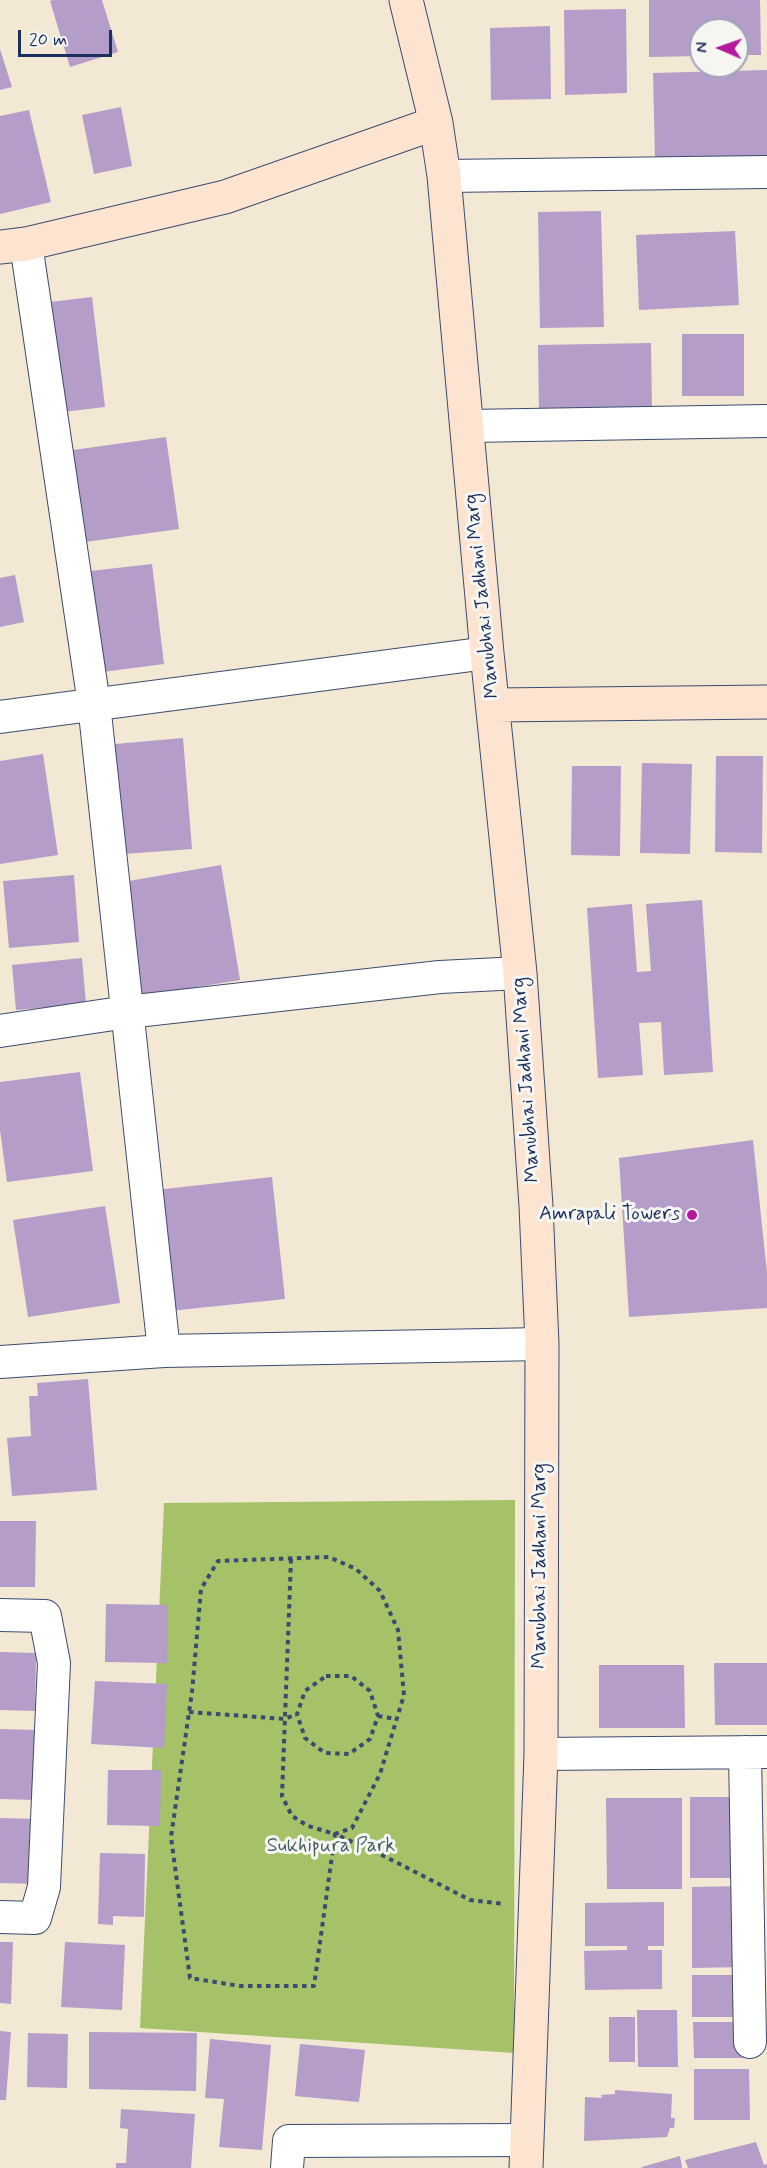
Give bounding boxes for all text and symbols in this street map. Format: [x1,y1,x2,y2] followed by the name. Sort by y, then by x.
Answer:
[21,18,116,56] scale bar
[689,18,749,78] north arrow
[29,28,67,52] text: 20 m
[692,42,713,53] text: N
[460,492,506,700] street label: Manubhai Jadhani Marg
[508,977,546,1183] street label: Manubhai Jadhani Marg
[539,1203,680,1227] place label: Amrapali Towers
[685,1208,699,1222] marker: Amrapali Towers
[529,1463,553,1669] street label: Manubhai Jadhani Marg
[267,1835,395,1859] park label: Sukhipura Park

